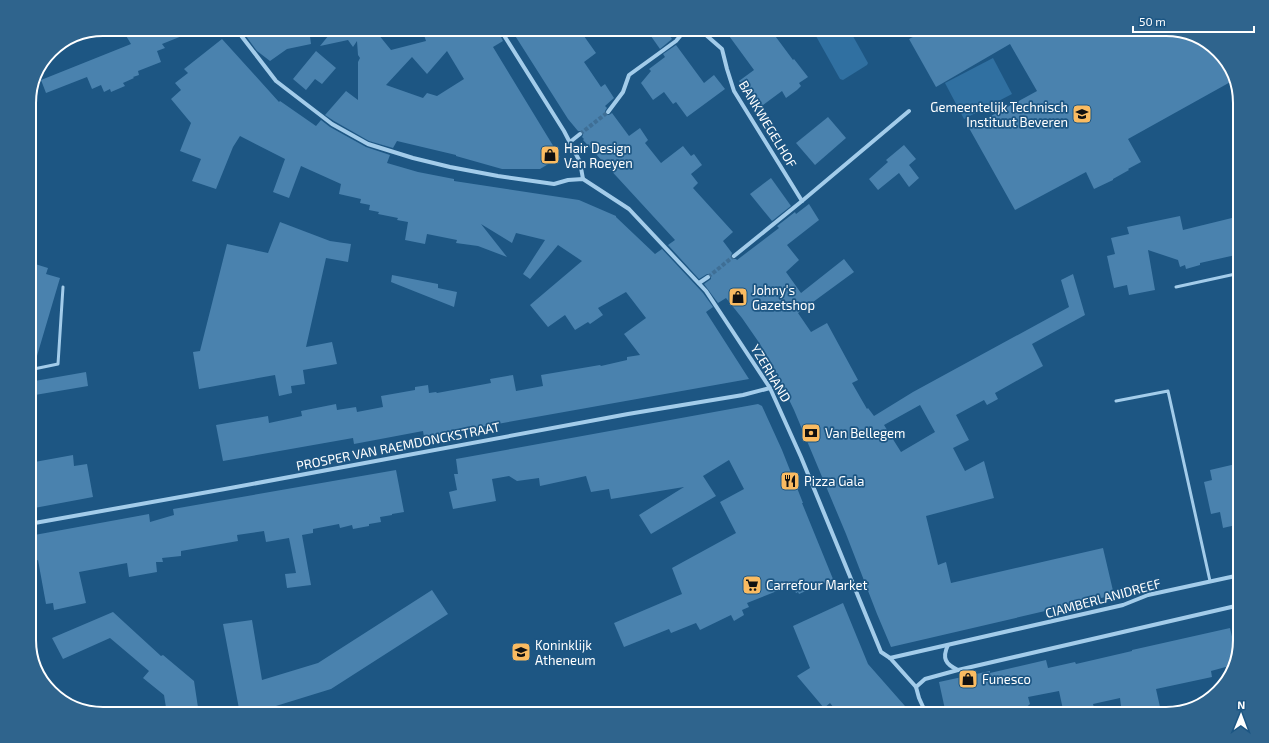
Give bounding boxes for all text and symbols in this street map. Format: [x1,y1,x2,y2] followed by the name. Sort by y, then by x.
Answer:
[1133,8,1254,34] scale bar
[1139,14,1166,28] text: 50 m
[736,77,800,171] street label: BANKWEGELHOF
[930,99,1068,130] place label: Gemeentelijk Technisch Instituut Beveren
[1071,103,1093,125] school or university icon: Gemeentelijk Technisch Instituut Beveren
[564,140,633,171] place label: Hair Design Van Roeyen
[539,144,561,166] shop icon: Hair Design Van Roeyen
[752,282,815,313] place label: Johny's Gazetshop
[727,286,749,308] shop icon: Johny's Gazetshop
[747,341,795,405] street label: YZERHAND
[295,418,502,474] street label: PROSPER VAN RAEMDONCKSTRAAT
[800,422,822,444] bank icon: Van Bellegem
[825,425,905,441] place label: Van Bellegem
[779,470,801,492] restaurant icon: Pizza Gala
[804,473,865,489] place label: Pizza Gala
[741,574,763,596] supermarket icon: Carrefour Market
[1043,575,1163,621] street label: CIAMBERLANIDREEF
[766,577,867,593] place label: Carrefour Market
[535,637,596,668] place label: Koninklijk Atheneum
[510,641,532,663] school or university icon: Koninklijk Atheneum
[957,668,979,690] shop icon: Funesco
[982,671,1031,687] place label: Funesco
[1221,695,1261,735] north arrow
[1237,698,1245,711] text: N

